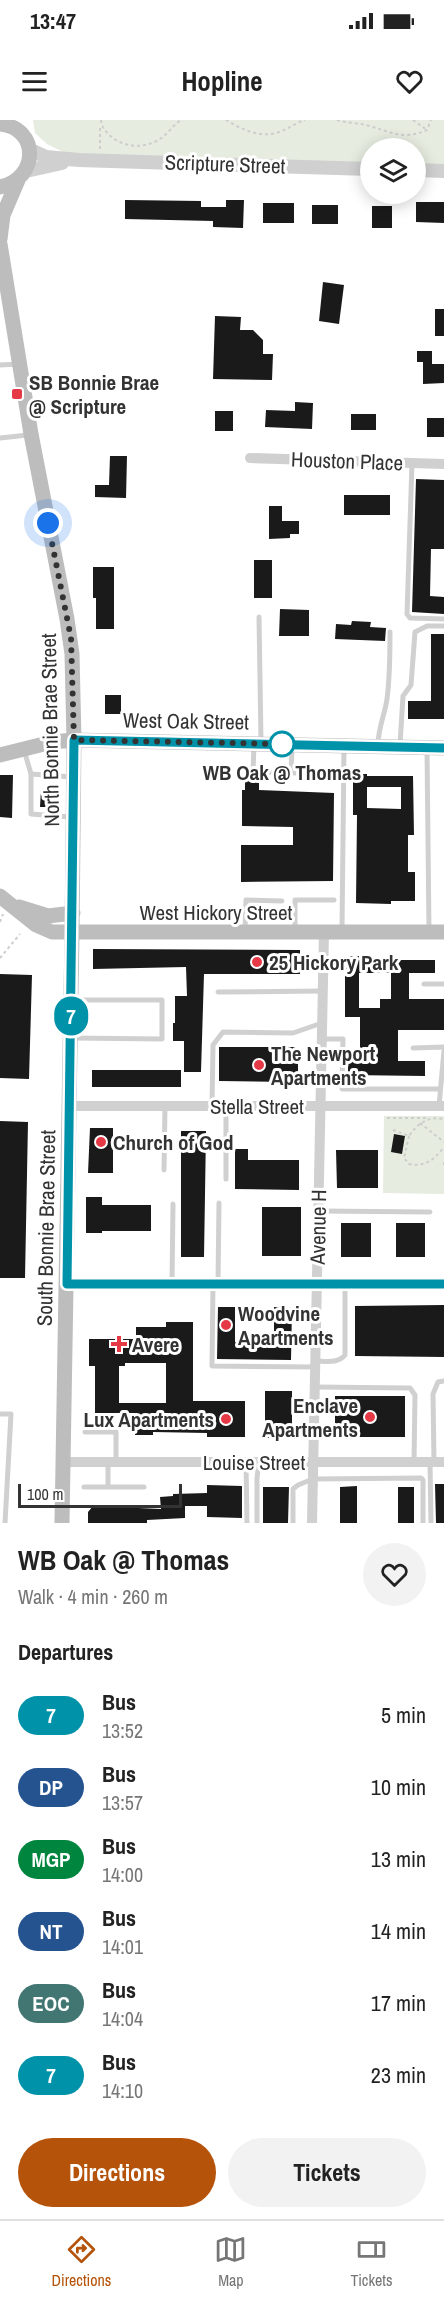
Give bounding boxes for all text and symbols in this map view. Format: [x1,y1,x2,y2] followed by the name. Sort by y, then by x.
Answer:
[30,6,76,36] text: 13:47
[181,63,263,99] text: Hopline
[18,65,51,98] icon: menu
[393,65,426,98] icon: heart
[360,138,426,204] map controls
[360,138,426,204] button: layers
[164,147,286,181] street label: Scripture Street
[29,368,159,421] place label: SB Bonnie Brae @ Scripture
[10,387,24,401] marker: SB Bonnie Brae @ Scripture
[291,445,403,477] street label: Houston Place
[33,508,63,538] your location
[34,633,66,827] street label: North Bonnie Brae Street
[123,705,249,737] street label: West Oak Street
[269,731,295,757] marker: WB Oak @ Thomas
[203,758,361,787] place label: WB Oak @ Thomas
[140,898,293,927] street label: West Hickory Street
[269,948,399,977] place label: 25 Hickory Park
[250,955,264,969] marker: 25 Hickory Park
[52,996,91,1036] line badge: 7
[66,1002,76,1031] text: 7
[271,1039,376,1092] place label: The Newport Apartments
[252,1058,266,1072] marker: The Newport Apartments
[210,1092,304,1121] street label: Stella Street
[113,1128,234,1157] place label: Church of God
[30,1129,62,1326] street label: South Bonnie Brae Street
[94,1135,108,1149] marker: Church of God
[303,1189,333,1266] street label: Avenue H
[238,1299,334,1352] place label: Woodvine Apartments
[219,1318,233,1332] marker: Woodvine Apartments
[132,1330,179,1359] place label: Avere
[110,1335,128,1353] marker: Avere
[262,1391,358,1444] place label: Enclave Apartments
[84,1405,214,1434] place label: Lux Apartments
[363,1410,377,1424] marker: Enclave Apartments
[219,1412,233,1426] marker: Lux Apartments
[203,1448,305,1477] street label: Louise Street
[18,1481,182,1508] scale bar
[27,1483,63,1505] text: 100 m
[18,1541,229,1579] text: WB Oak @ Thomas
[363,1543,426,1606] button: heart
[18,1583,168,1610] text: Walk · 4 min · 260 m
[18,1637,113,1667] text: Departures
[102,1687,136,1717] text: Bus
[381,1700,426,1730] text: 5 min
[46,1701,56,1730] text: 7
[102,1717,143,1744] text: 13:52
[102,1759,136,1789] text: Bus
[371,1772,426,1802] text: 10 min
[39,1773,63,1802] text: DP
[102,1789,143,1816] text: 13:57
[102,1831,136,1861] text: Bus
[371,1844,426,1874] text: 13 min
[31,1845,71,1874] text: MGP
[102,1861,143,1888] text: 14:00
[102,1903,136,1933] text: Bus
[371,1916,426,1946] text: 14 min
[40,1917,62,1946] text: NT
[102,1933,143,1960] text: 14:01
[102,1975,136,2005] text: Bus
[371,1988,426,2018] text: 17 min
[32,1989,70,2018] text: EOC
[102,2005,143,2032] text: 14:04
[102,2047,136,2077] text: Bus
[371,2060,426,2090] text: 23 min
[46,2061,56,2090] text: 7
[102,2077,143,2104] text: 14:10
[18,2138,216,2207] button: Directions
[228,2138,426,2207] button: Tickets
[52,2233,111,2291] tab: Directions
[214,2233,247,2291] tab: Map
[350,2233,392,2291] tab: Tickets

